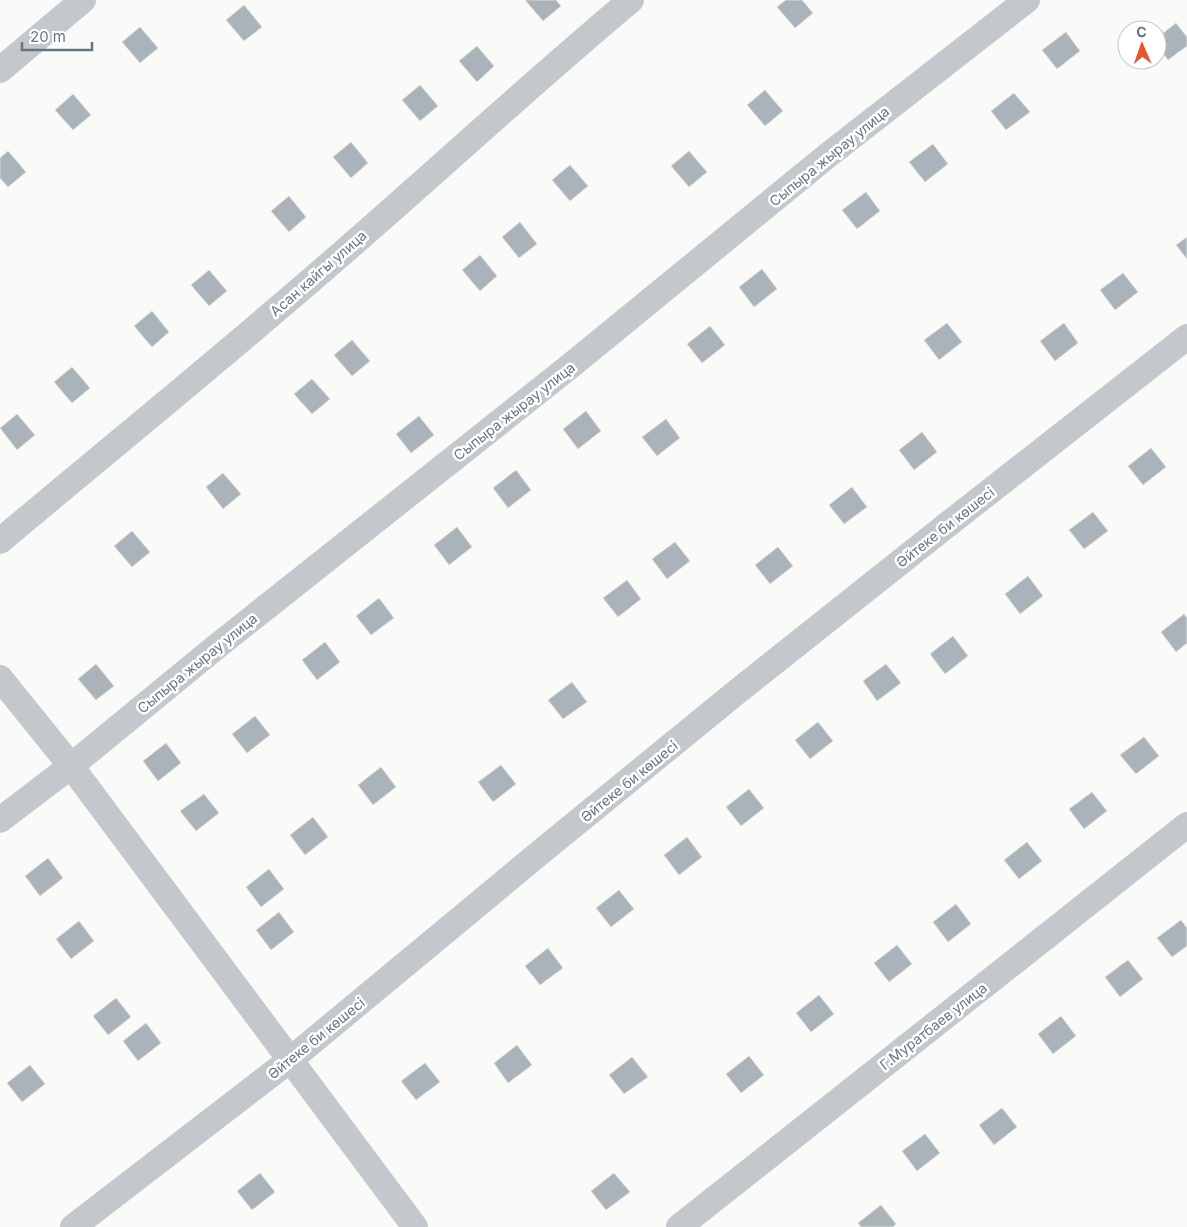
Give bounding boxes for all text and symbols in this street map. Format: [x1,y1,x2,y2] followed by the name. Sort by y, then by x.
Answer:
[22,20,92,52] scale bar
[1117,20,1167,70] north arrow
[1136,23,1147,40] text: С
[30,27,66,46] text: 20 m
[766,102,892,210] street label: Сыпыра жырау улица
[266,227,370,319] street label: Асан кайгы улица
[450,358,578,464] street label: Сыпыра жырау улица
[893,483,997,571] street label: Әйтеке би көшесі
[134,609,260,717] street label: Сыпыра жырау улица
[577,737,681,825] street label: Әйтеке би көшесі
[876,979,990,1073] street label: Г.Муратбаев улица
[264,994,368,1082] street label: Әйтеке би көшесі

